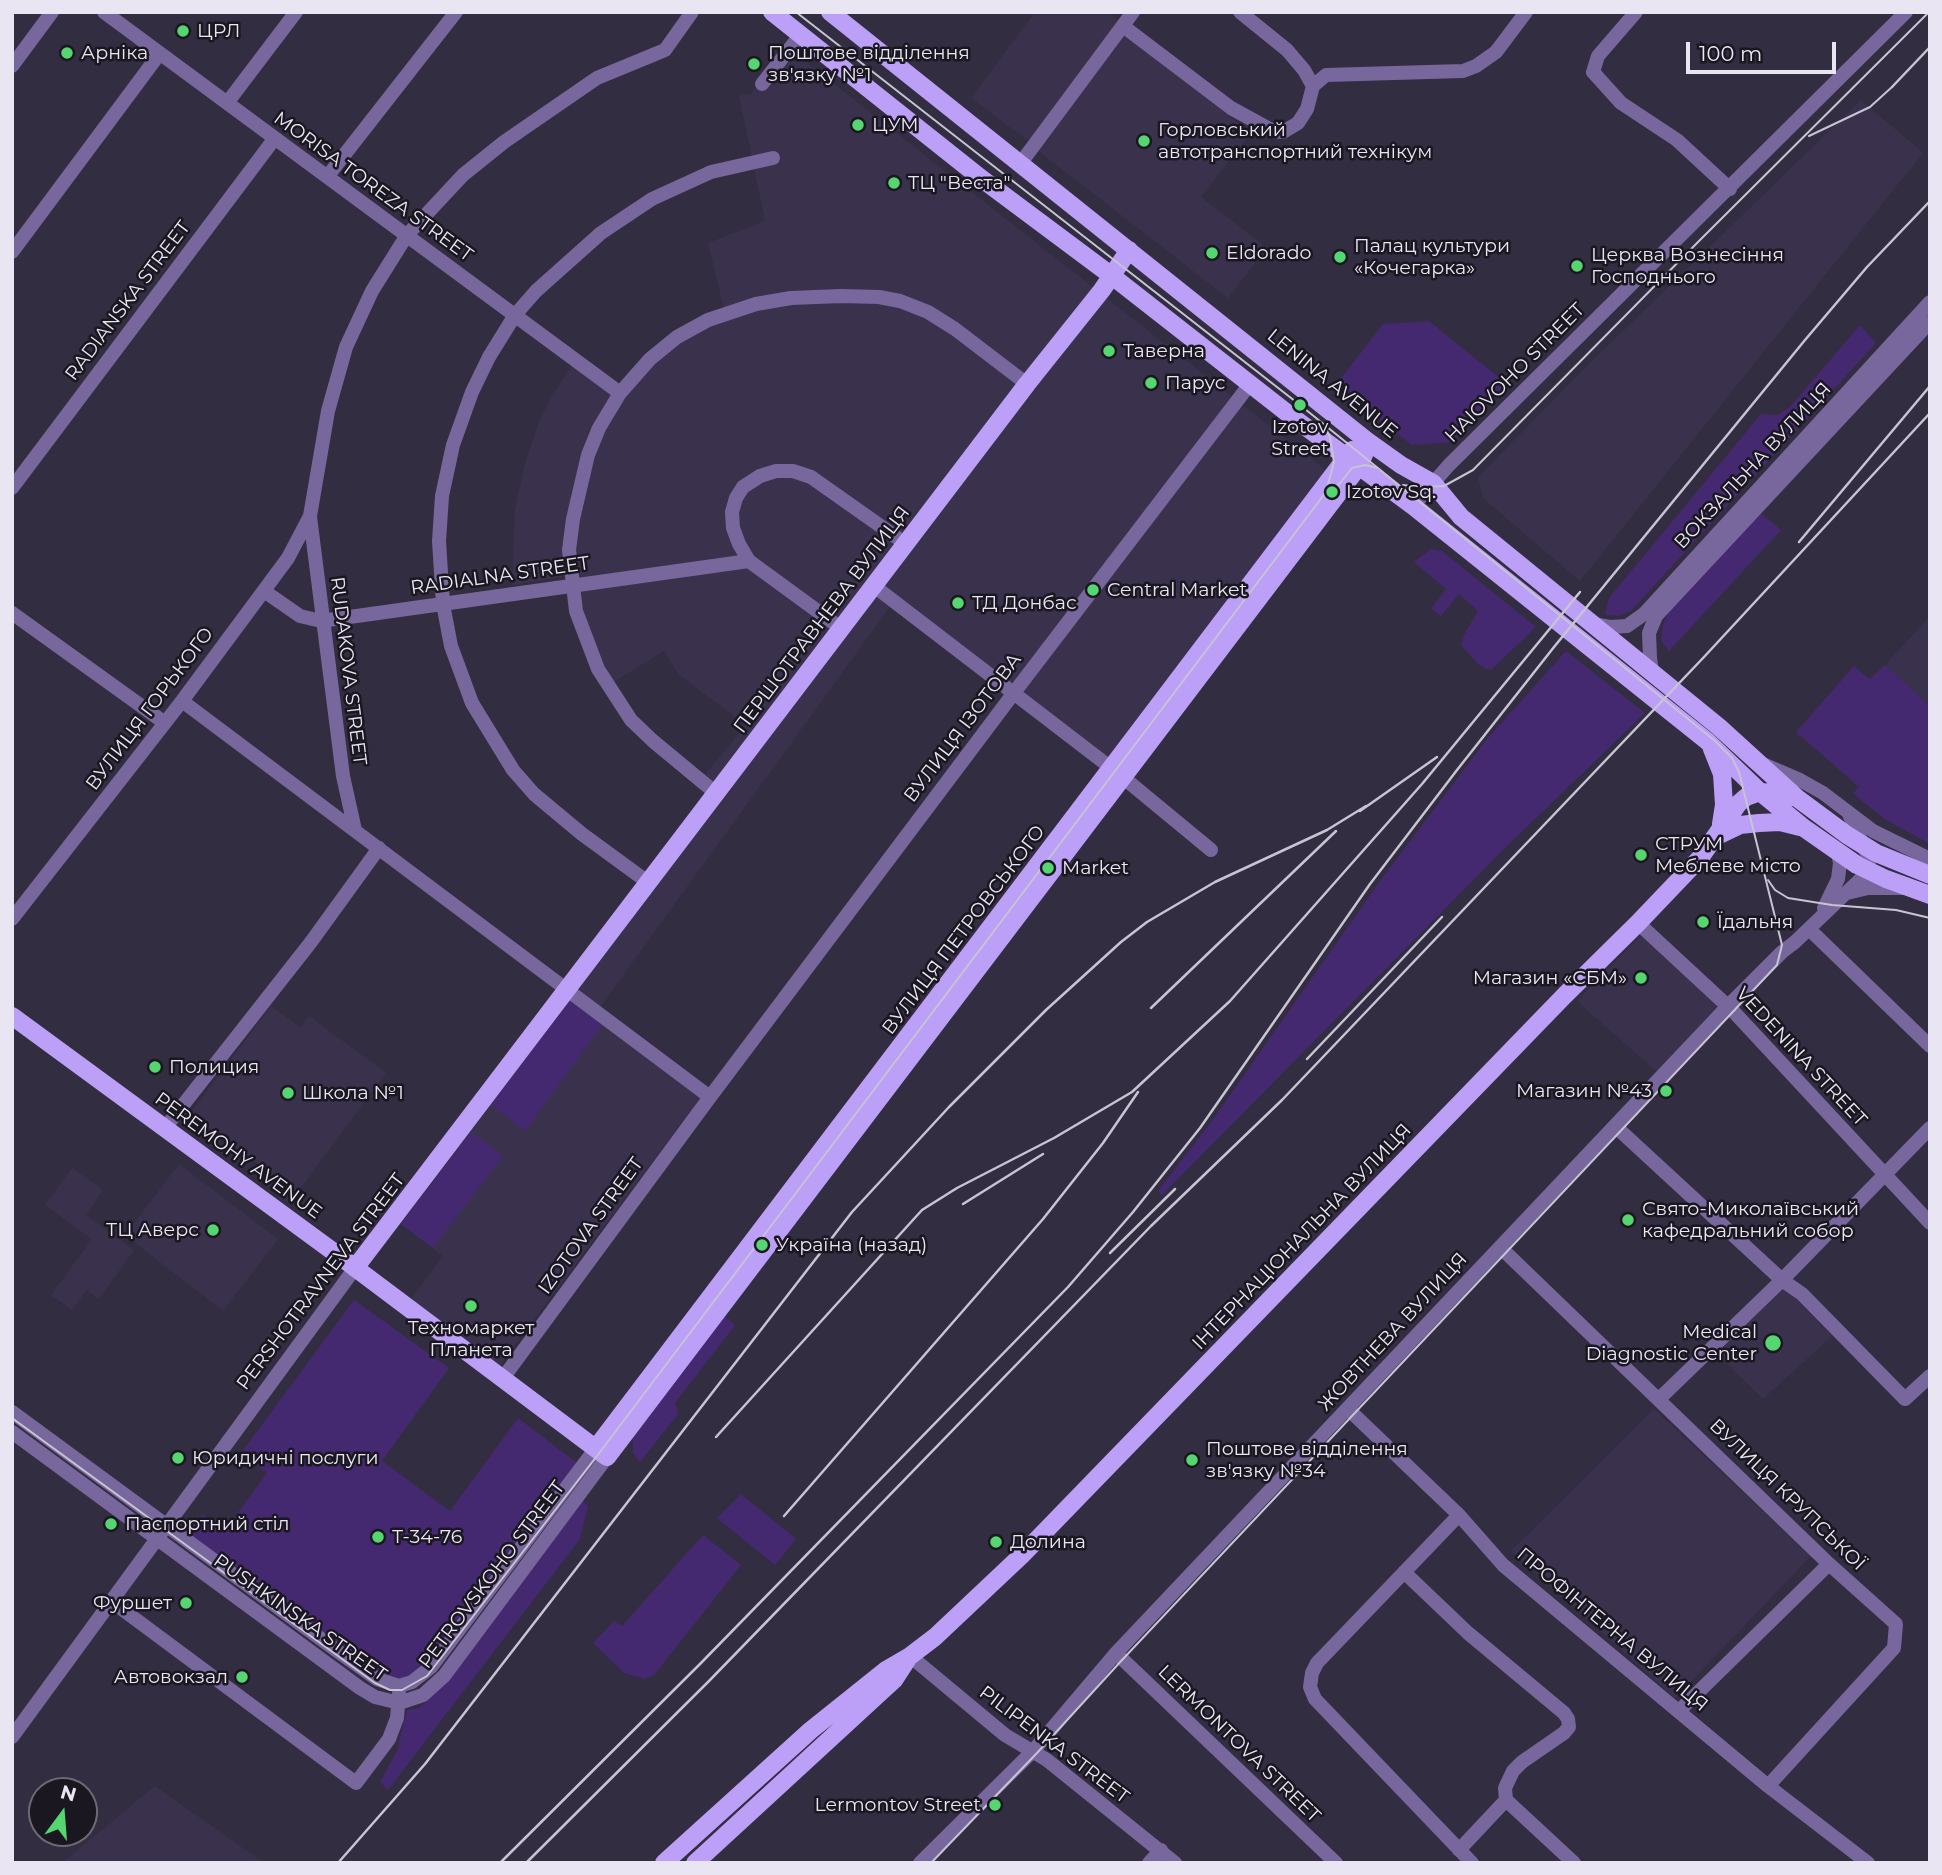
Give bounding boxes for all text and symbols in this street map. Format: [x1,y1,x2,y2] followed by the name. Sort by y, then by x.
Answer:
[197,20,240,42] place label: ЦРЛ
[175,23,191,39] marker: ЦРЛ
[1690,28,1840,72] scale bar
[1699,41,1762,66] text: 100 m
[81,42,148,64] place label: Арніка
[768,42,970,86] place label: Поштове відділення зв'язку №1
[59,45,75,61] marker: Арніка
[746,56,762,72] marker: Поштове відділення зв'язку №1
[269,107,477,267] street label: MORISA TOREZA STREET
[872,114,919,136] place label: ЦУМ
[850,117,866,133] marker: ЦУМ
[1158,119,1432,163] place label: Горловський автотранспортний технікум
[1136,133,1152,149] marker: Горловський автотранспортний технікум
[908,172,1011,194] place label: ТЦ "Веста"
[886,175,902,191] marker: ТЦ "Веста"
[61,217,195,385] street label: RADIANSKA STREET
[1354,235,1510,279] place label: Палац культури «Кочегарка»
[1226,242,1311,264] place label: Eldorado
[1591,244,1784,288] place label: Церква Вознесіння Господнього
[1204,245,1220,261] marker: Eldorado
[1332,249,1348,265] marker: Палац культури «Кочегарка»
[1569,258,1585,274] marker: Церква Вознесіння Господнього
[1440,298,1590,448] street label: HAIOVOHO STREET
[1262,324,1402,444] street label: LENINA AVENUE
[1123,340,1205,362] place label: Таверна
[1101,343,1117,359] marker: Таверна
[1165,372,1226,394] place label: Парус
[1143,375,1159,391] marker: Парус
[1670,378,1836,554] street label: ВОКЗАЛЬНА ВУЛИЦЯ
[1292,397,1308,413] marker: Izotov Street
[1271,416,1329,460] place label: Izotov Street
[1346,481,1436,503] place label: Izotov Sq.
[1324,484,1340,500] marker: Izotov Sq.
[729,502,915,738] street label: ПЕРШОТРАВНЕВА ВУЛИЦЯ
[409,552,591,600] street label: RADIALNA STREET
[325,575,371,767] street label: RUDAKOVA STREET
[1107,579,1247,601] place label: Central Market
[1085,582,1101,598] marker: Central Market
[972,592,1077,614] place label: ТД Донбас
[950,595,966,611] marker: ТД Донбас
[81,623,219,795] street label: ВУЛИЦЯ ГОРЬКОГО
[899,649,1027,807] street label: ВУЛИЦЯ ІЗОТОВА
[878,821,1050,1039] street label: ВУЛИЦЯ ПЕТРОВСЬКОГО
[1655,833,1801,877] place label: СТРУМ Меблеве місто
[1633,847,1649,863] marker: СТРУМ Меблеве місто
[1062,857,1129,879] place label: Market
[1040,860,1056,876] marker: Market
[1717,911,1793,933] place label: Їдальня
[1695,914,1711,930] marker: Їдальня
[1473,967,1627,989] place label: Магазин «СБМ»
[1633,970,1649,986] marker: Магазин «СБМ»
[1731,983,1871,1131] street label: VEDENINA STREET
[169,1056,259,1078] place label: Полиция
[147,1059,163,1075] marker: Полиция
[1516,1080,1652,1102] place label: Магазин №43
[302,1082,404,1104] place label: Школа №1
[1658,1083,1674,1099] marker: Магазин №43
[280,1085,296,1101] marker: Школа №1
[150,1088,326,1224] street label: PEREMOHY AVENUE
[1188,1119,1416,1355] street label: ІНТЕРНАЦІОНАЛЬНА ВУЛИЦЯ
[534,1153,648,1299] street label: IZOTOVA STREET
[232,1169,410,1395] street label: PERSHOTRAVNEVA STREET
[1642,1198,1859,1242] place label: Свято-Миколаївський кафедральний собор
[1620,1212,1636,1228] marker: Свято-Миколаївський кафедральний собор
[106,1219,199,1241] place label: ТЦ Аверс
[205,1222,221,1238] marker: ТЦ Аверс
[776,1234,927,1256] place label: Україна (назад)
[754,1237,770,1253] marker: Україна (назад)
[1314,1248,1472,1416] street label: ЖОВТНЕВА ВУЛИЦЯ
[463,1298,479,1314] marker: Техномаркет Планета
[408,1317,534,1361] place label: Техномаркет Планета
[1586,1321,1757,1365] place label: Medical Diagnostic Center
[1763,1333,1783,1353] marker: Medical Diagnostic Center
[1704,1415,1870,1575] street label: ВУЛИЦЯ КРУПСЬКОЇ
[1206,1438,1408,1482] place label: Поштове відділення зв'язку №34
[192,1447,379,1469] place label: Юридичні послуги
[170,1450,186,1466] marker: Юридичні послуги
[1184,1452,1200,1468] marker: Поштове відділення зв'язку №34
[414,1477,570,1673] street label: PETROVSKOHO STREET
[125,1513,290,1535] place label: Паспортний стіл
[103,1516,119,1532] marker: Паспортний стіл
[392,1526,462,1548] place label: Т-34-76
[370,1529,386,1545] marker: Т-34-76
[1010,1531,1086,1553] place label: Долина
[988,1534,1004,1550] marker: Долина
[1512,1543,1712,1717] street label: ПРОФІНТЕРНА ВУЛИЦЯ
[209,1550,391,1686] street label: PUSHKINSKA STREET
[93,1592,172,1614] place label: Фуршет
[178,1595,194,1611] marker: Фуршет
[1153,1660,1325,1828] street label: LERMONTOVA STREET
[114,1666,228,1688] place label: Автовокзал
[234,1669,250,1685] marker: Автовокзал
[975,1681,1133,1809] street label: PILIPENKA STREET
[28,1777,98,1847] north arrow
[58,1780,79,1806] text: N
[814,1794,981,1816] place label: Lermontov Street
[987,1797,1003,1813] marker: Lermontov Street

